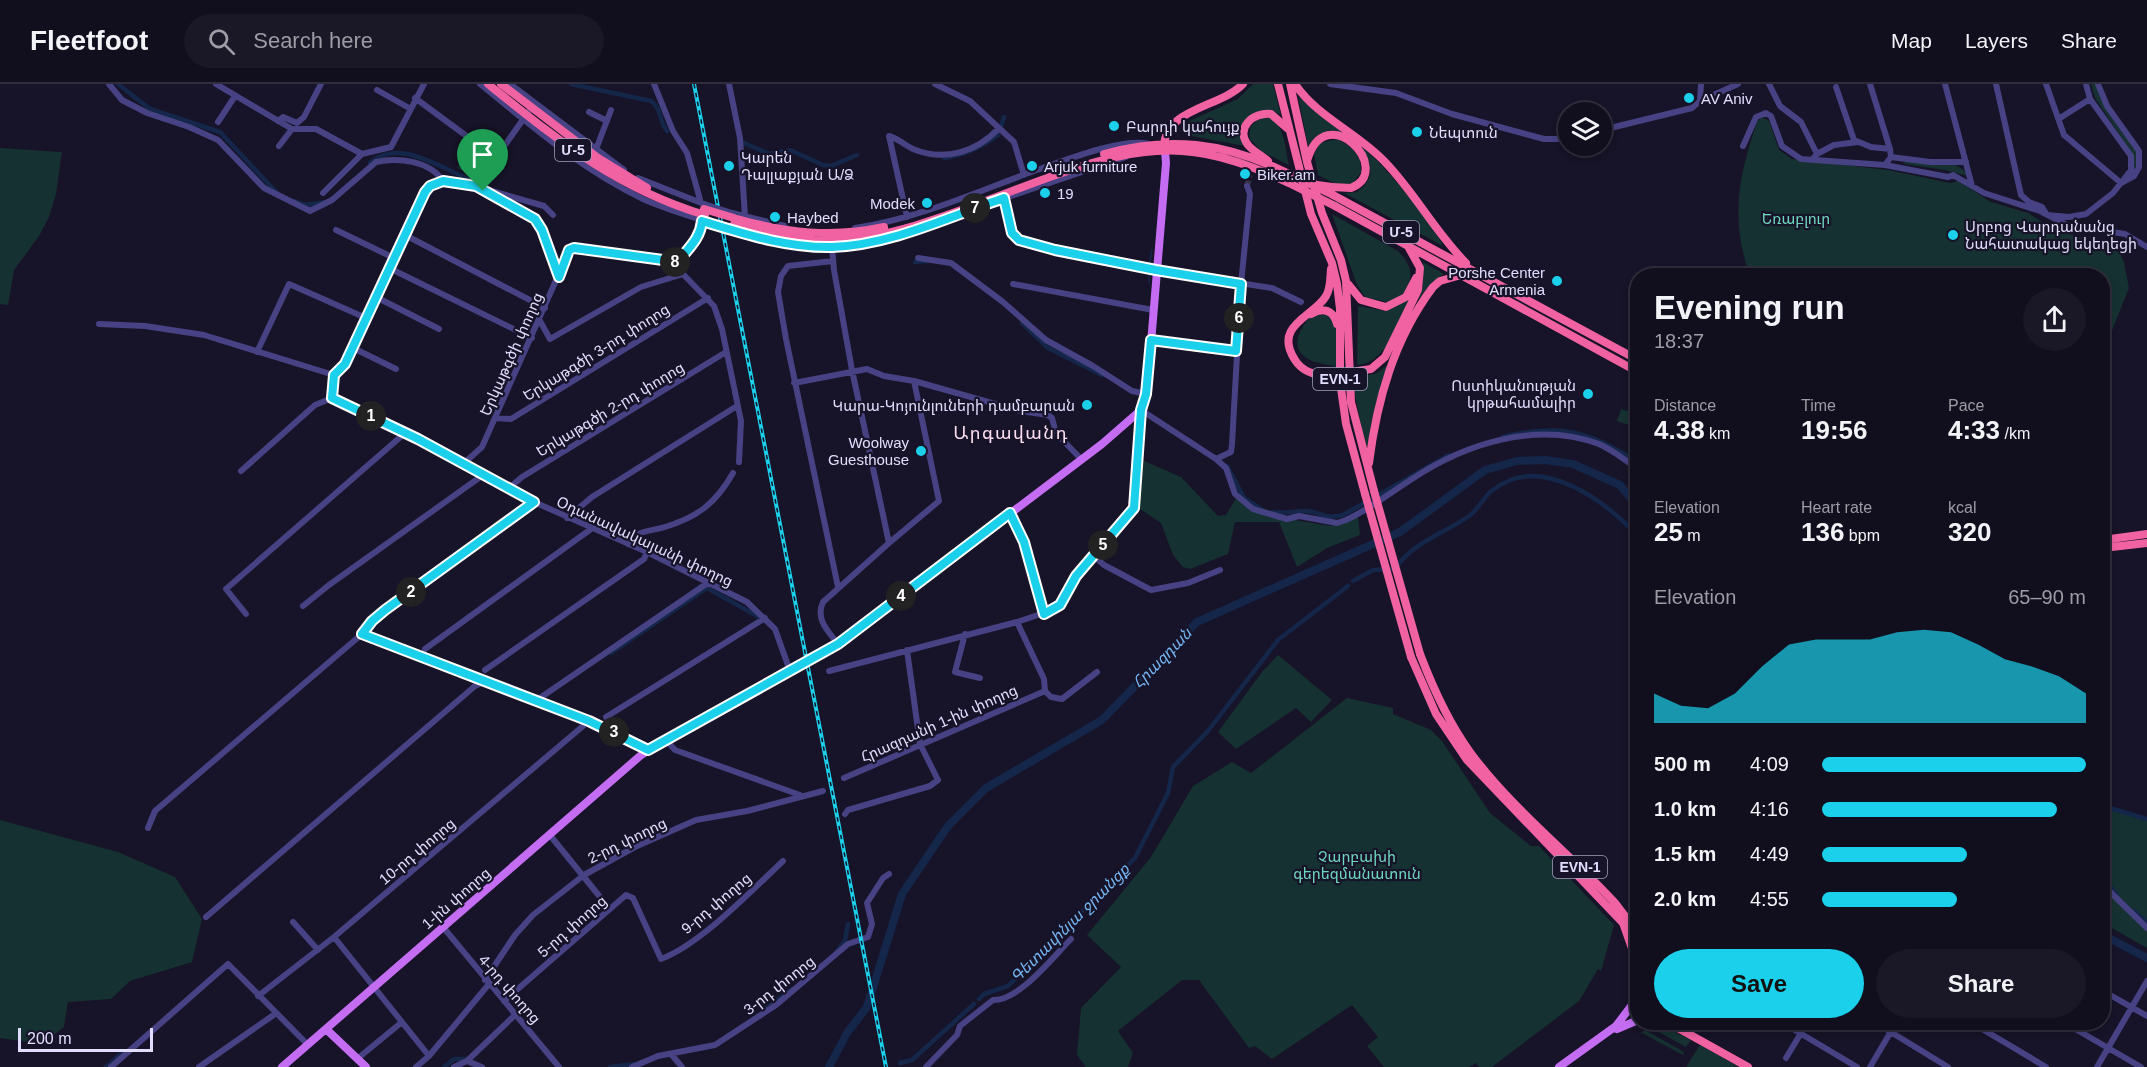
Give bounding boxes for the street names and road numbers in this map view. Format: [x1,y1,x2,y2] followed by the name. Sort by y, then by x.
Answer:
[555,139,591,161] road number: Մ-5
[1383,221,1419,243] road number: Մ-5
[476,290,547,419] street label: Երկաթգծի փողոց
[520,300,673,405] street label: Երկաթգծի 3-րդ փողոց
[533,358,687,461] street label: Երկաթգծի 2-րդ փողոց
[1313,368,1367,390] road number: EVN-1
[554,493,736,590] street label: Օդանավակայանի փողոց
[858,681,1020,766] street label: Հրազդանի 1-ին փողոց
[376,814,459,888] street label: 10-րդ փողոց
[585,814,670,867] street label: 2-րդ փողոց
[1553,856,1607,878] road number: EVN-1
[418,864,494,933] street label: 1-ին փողոց
[678,869,755,938] street label: 9-րդ փողոց
[534,892,611,961] street label: 5-րդ փողոց
[475,951,544,1028] street label: 4-րդ փողոց
[740,952,819,1019] street label: 3-րդ փողոց

